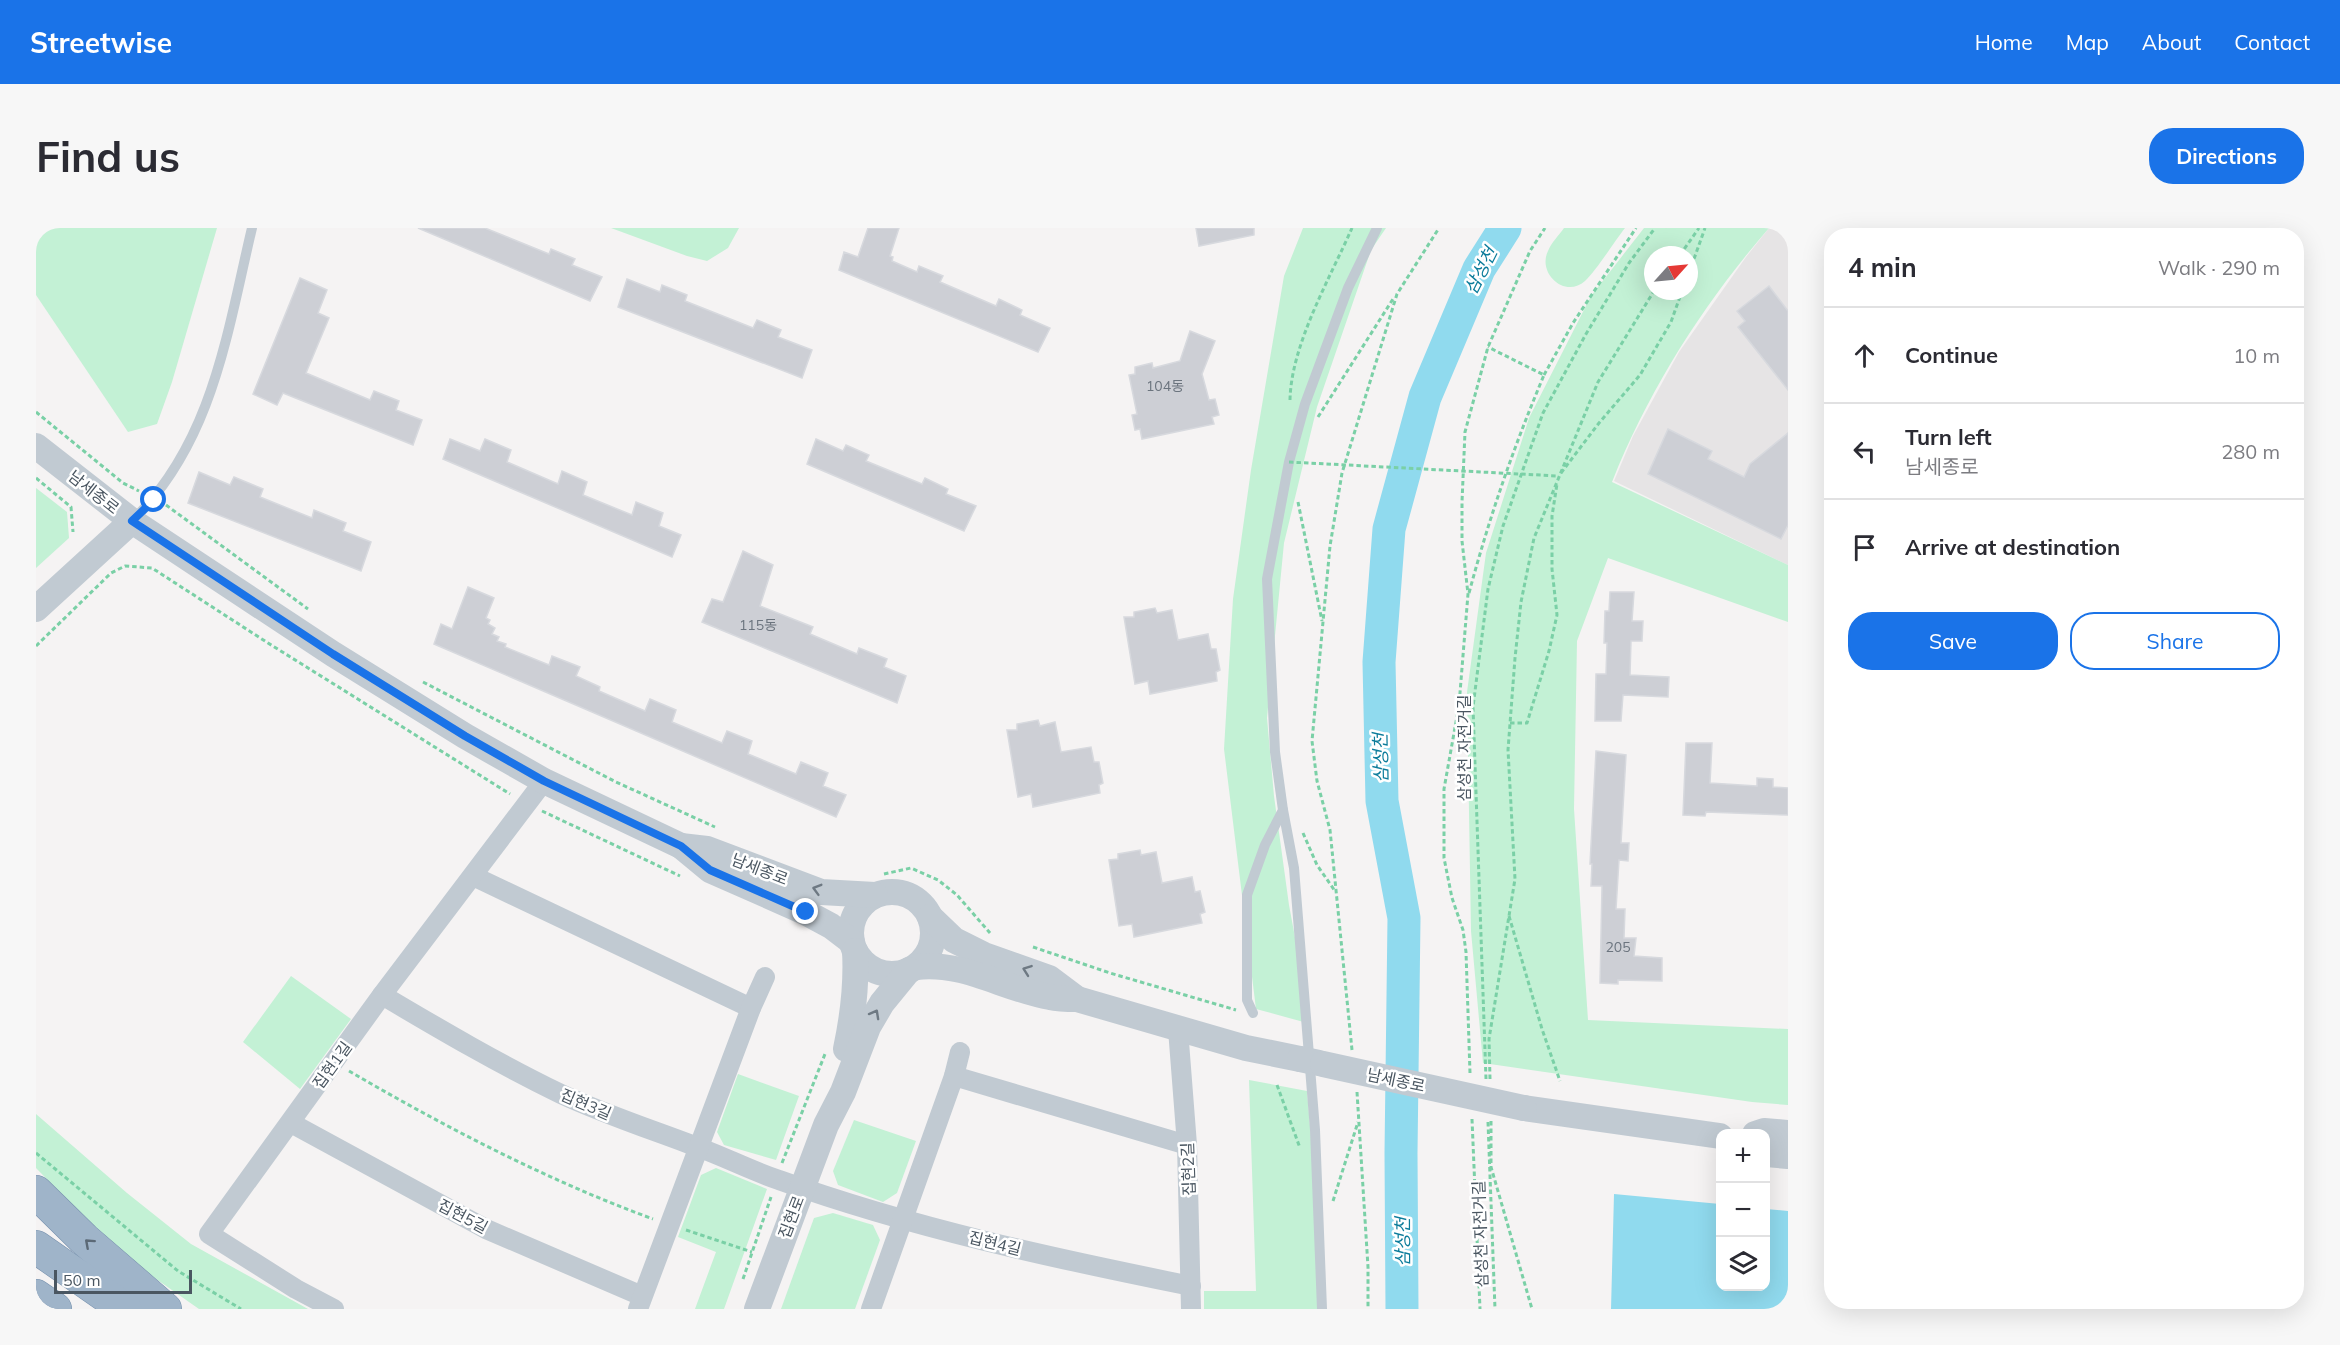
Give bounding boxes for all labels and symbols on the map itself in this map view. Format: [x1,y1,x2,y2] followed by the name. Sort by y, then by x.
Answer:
[1459,241,1503,298] water label: 삼성천
[1644,246,1698,300] north arrow
[1146,377,1184,395] house number: 104동
[65,466,124,518] street label: 남세종로
[140,486,166,512] route start
[739,616,777,634] house number: 115동
[1454,694,1474,802] street label: 삼성천 자전거길
[1369,731,1392,783] water label: 삼성천
[729,849,791,889] street label: 남세종로
[812,884,823,896] one-way arrow
[792,898,818,924] route end
[1605,938,1631,956] house number: 205
[1022,965,1033,978] one-way arrow
[868,1010,879,1020] one-way arrow
[308,1037,356,1093] street label: 집현1길
[1365,1064,1427,1096] street label: 남세종로
[557,1084,615,1124] street label: 집현3길
[1177,1142,1199,1196] street label: 집현2길
[1468,1180,1492,1288] street label: 삼성천 자전거길
[774,1193,808,1241] street label: 집현로
[435,1195,491,1237] street label: 집현5길
[1391,1215,1414,1267] water label: 삼성천
[966,1227,1024,1259] street label: 집현4길
[85,1240,96,1251] one-way arrow
[54,1267,192,1294] scale bar

